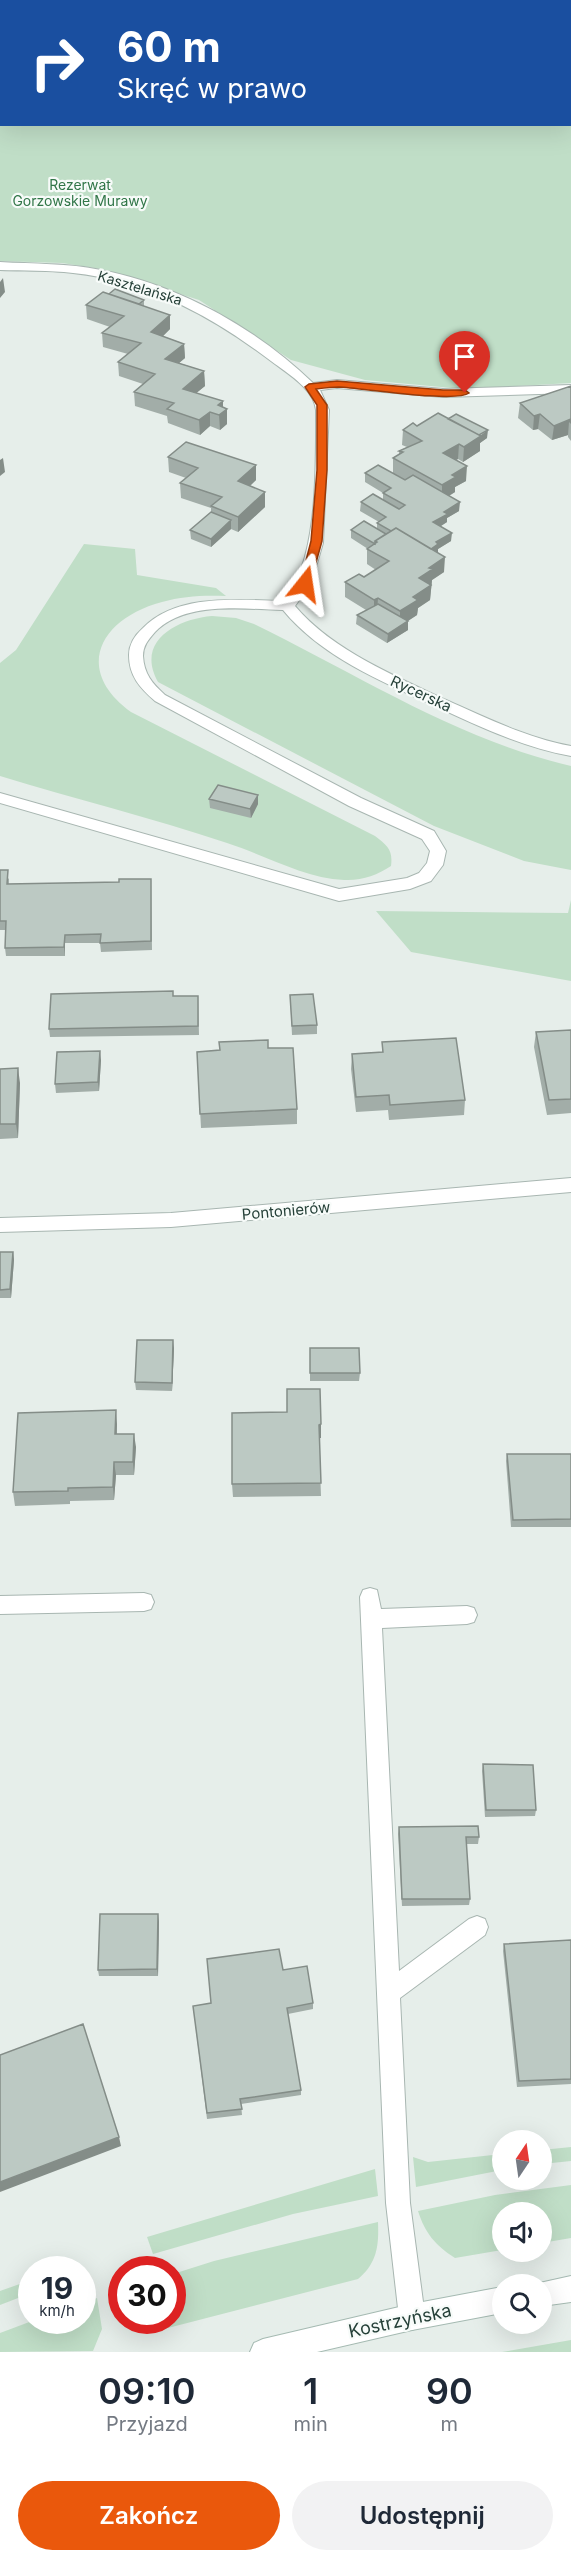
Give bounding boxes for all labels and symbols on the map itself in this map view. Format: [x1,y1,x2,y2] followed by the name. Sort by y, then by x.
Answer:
[12,176,148,209] park label: Rezerwat Gorzowskie Murawy
[96,267,184,308] street label: Kasztelańska
[439,331,490,393] pin
[273,552,337,616] position arrow
[388,671,455,716] street label: Rycerska
[241,1197,331,1224] street label: Pontonierów
[492,2130,552,2190] north arrow
[108,2256,186,2334] speed limit sign: 30
[347,2299,453,2342] street label: Kostrzyńska

